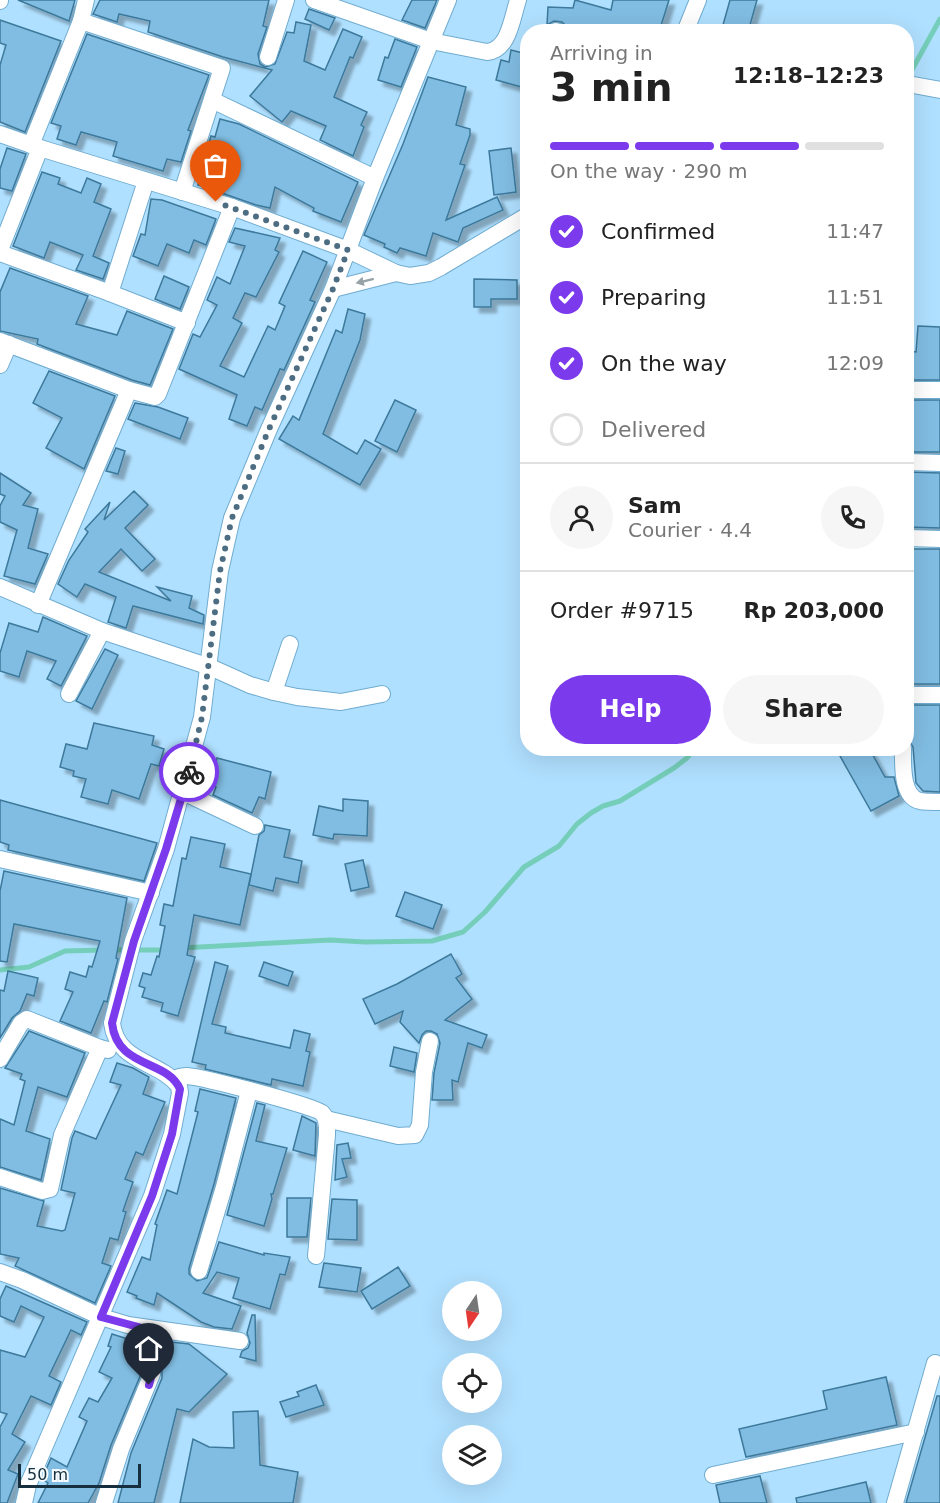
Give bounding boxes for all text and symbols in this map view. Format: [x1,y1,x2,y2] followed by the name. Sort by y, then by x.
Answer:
[550,41,653,65] text: Arriving in
[733,63,884,88] text: 12:18–12:23
[550,65,672,110] text: 3 min
[190,140,241,202] pin
[199,149,232,182] icon: bag
[550,159,748,183] text: On the way · 290 m
[550,215,583,248] icon: check
[601,219,715,244] text: Confirmed
[826,219,884,243] text: 11:47
[356,276,374,286] one-way arrow
[550,281,583,314] icon: check
[601,285,707,310] text: Preparing
[826,285,884,309] text: 11:51
[550,347,583,380] icon: check
[601,351,727,376] text: On the way
[826,351,884,375] text: 12:09
[601,417,706,442] text: Delivered
[550,486,613,549] button: person
[821,486,884,549] button: phone
[628,493,682,518] text: Sam
[628,518,752,542] text: Courier · 4.4
[550,598,694,623] text: Order #9715
[743,598,884,623] text: Rp 203,000
[550,675,711,744] button: Help
[723,675,884,744] button: Share
[159,742,219,802] courier
[173,756,206,789] icon: bike
[442,1281,502,1341] north arrow
[442,1281,502,1485] map controls
[123,1323,174,1385] pin
[132,1332,165,1365] icon: home
[442,1353,502,1413] button: locate
[442,1425,502,1485] button: layers
[18,1461,141,1488] scale bar
[27,1465,68,1484] text: 50 m

